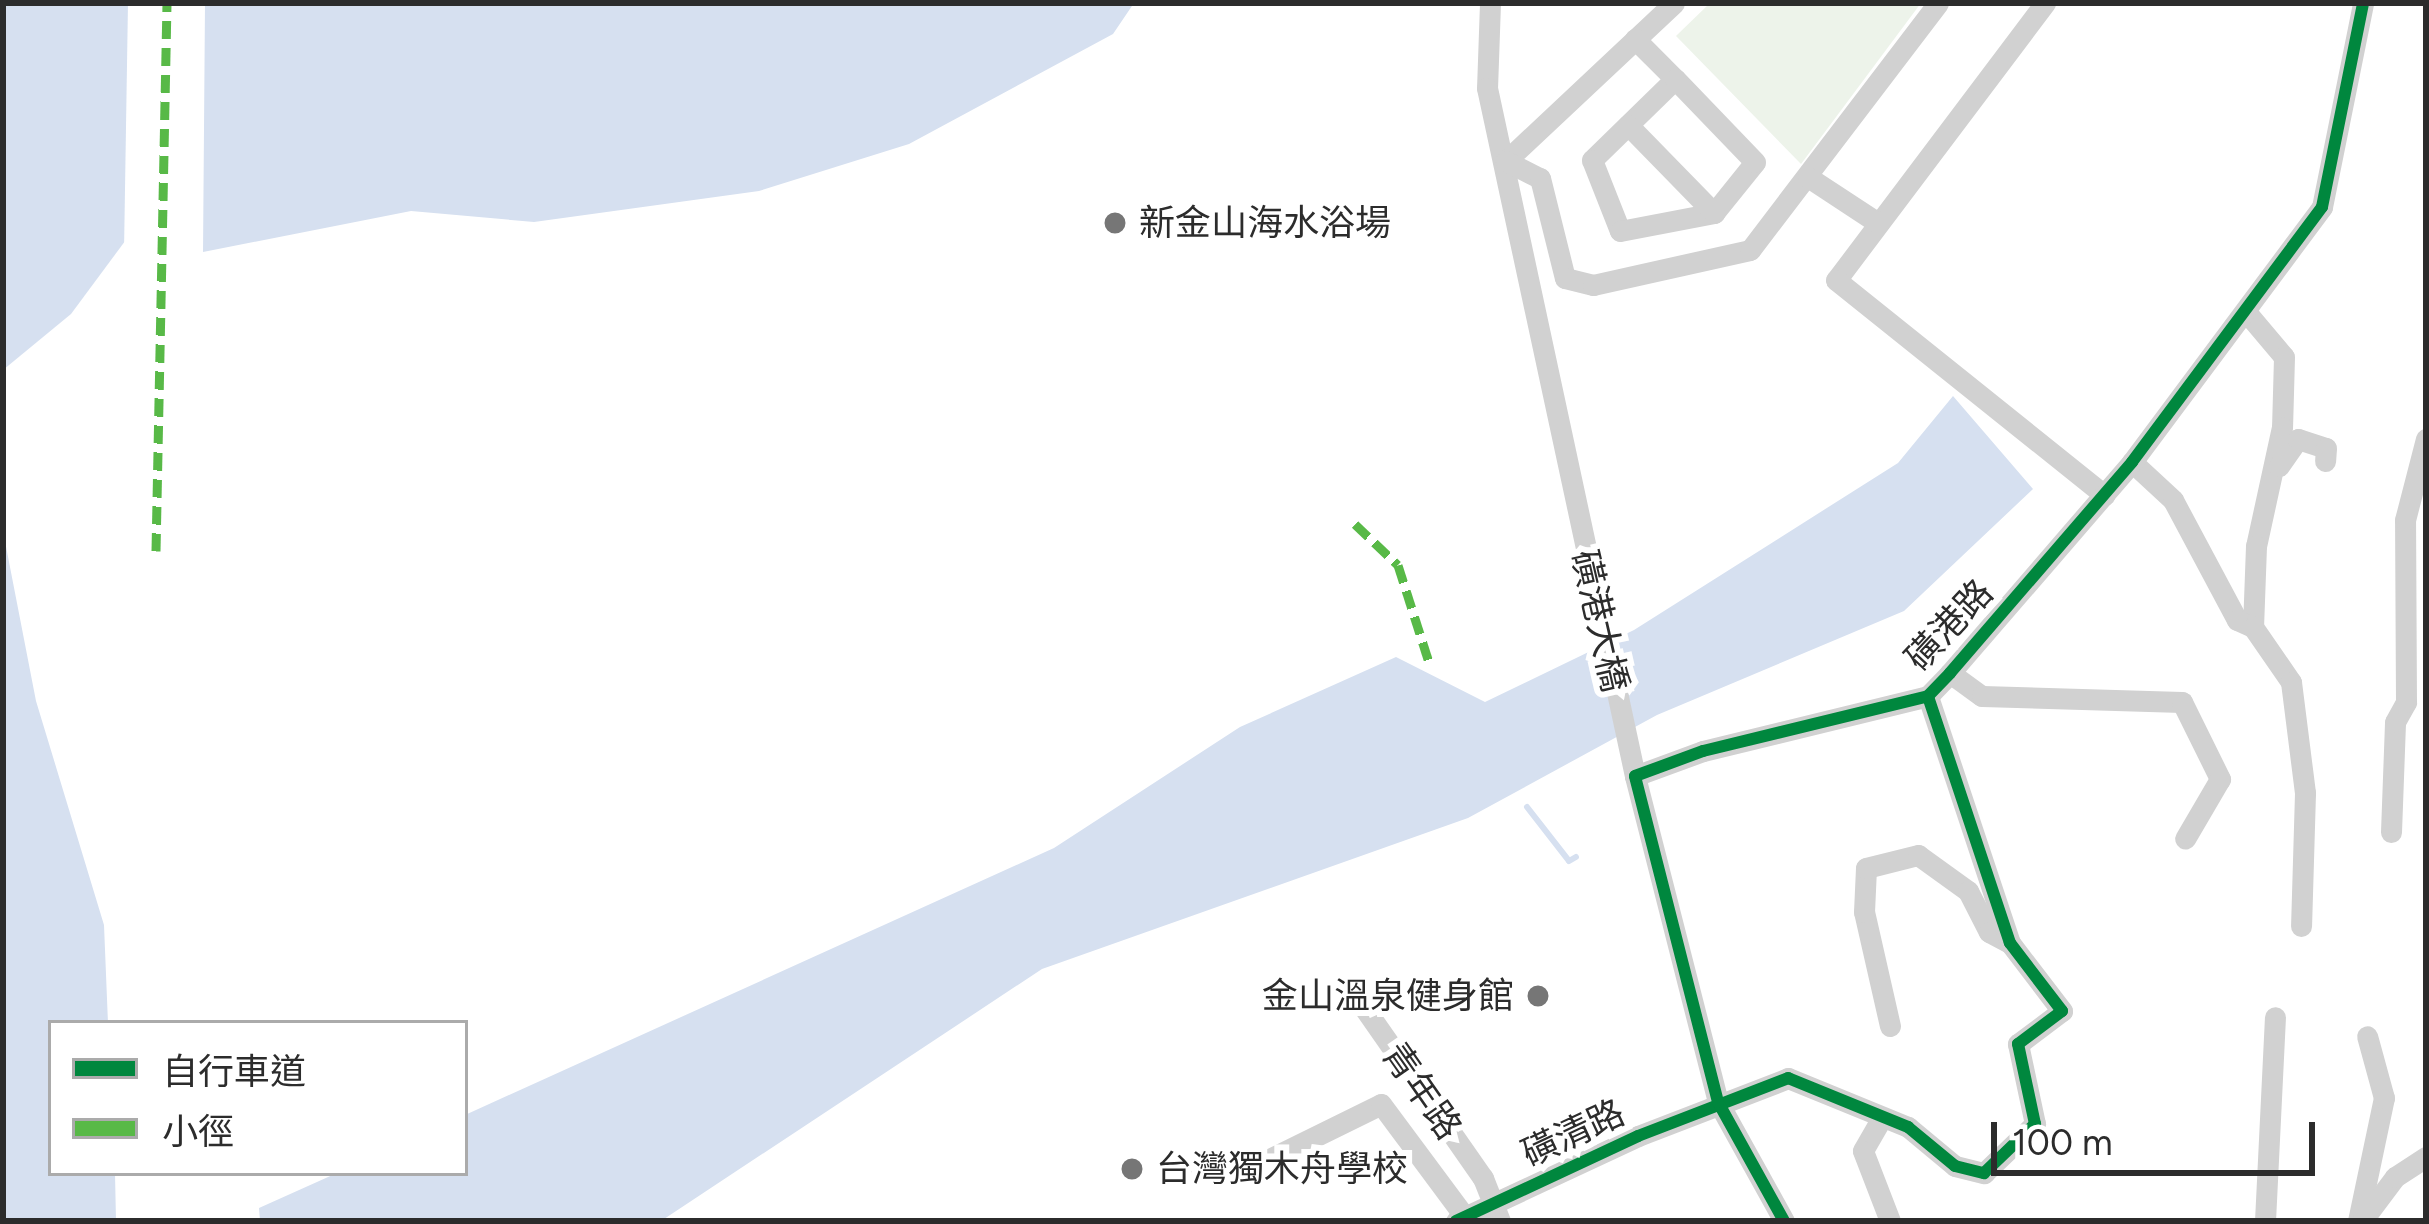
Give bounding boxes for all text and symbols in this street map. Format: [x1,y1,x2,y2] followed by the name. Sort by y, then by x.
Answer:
[1139,201,1391,245] place label: 新金山海水浴場
[1102,210,1128,236] marker: 新金山海水浴場
[1563,546,1637,696] street label: 磺港大橋
[1896,571,2002,679] street label: 磺港路
[1262,974,1514,1018] place label: 金山溫泉健身館
[1525,983,1551,1009] marker: 金山溫泉健身館
[48,1020,468,1176] legend
[1373,1034,1471,1148] street label: 青年路
[162,1050,306,1093] text: 自行車道
[1515,1091,1631,1175] street label: 磺清路
[1997,1098,2321,1172] scale bar
[162,1110,234,1153] text: 小徑
[2012,1121,2113,1164] text: 100 m
[1156,1147,1408,1191] place label: 台灣獨木舟學校
[1119,1156,1145,1182] marker: 台灣獨木舟學校

